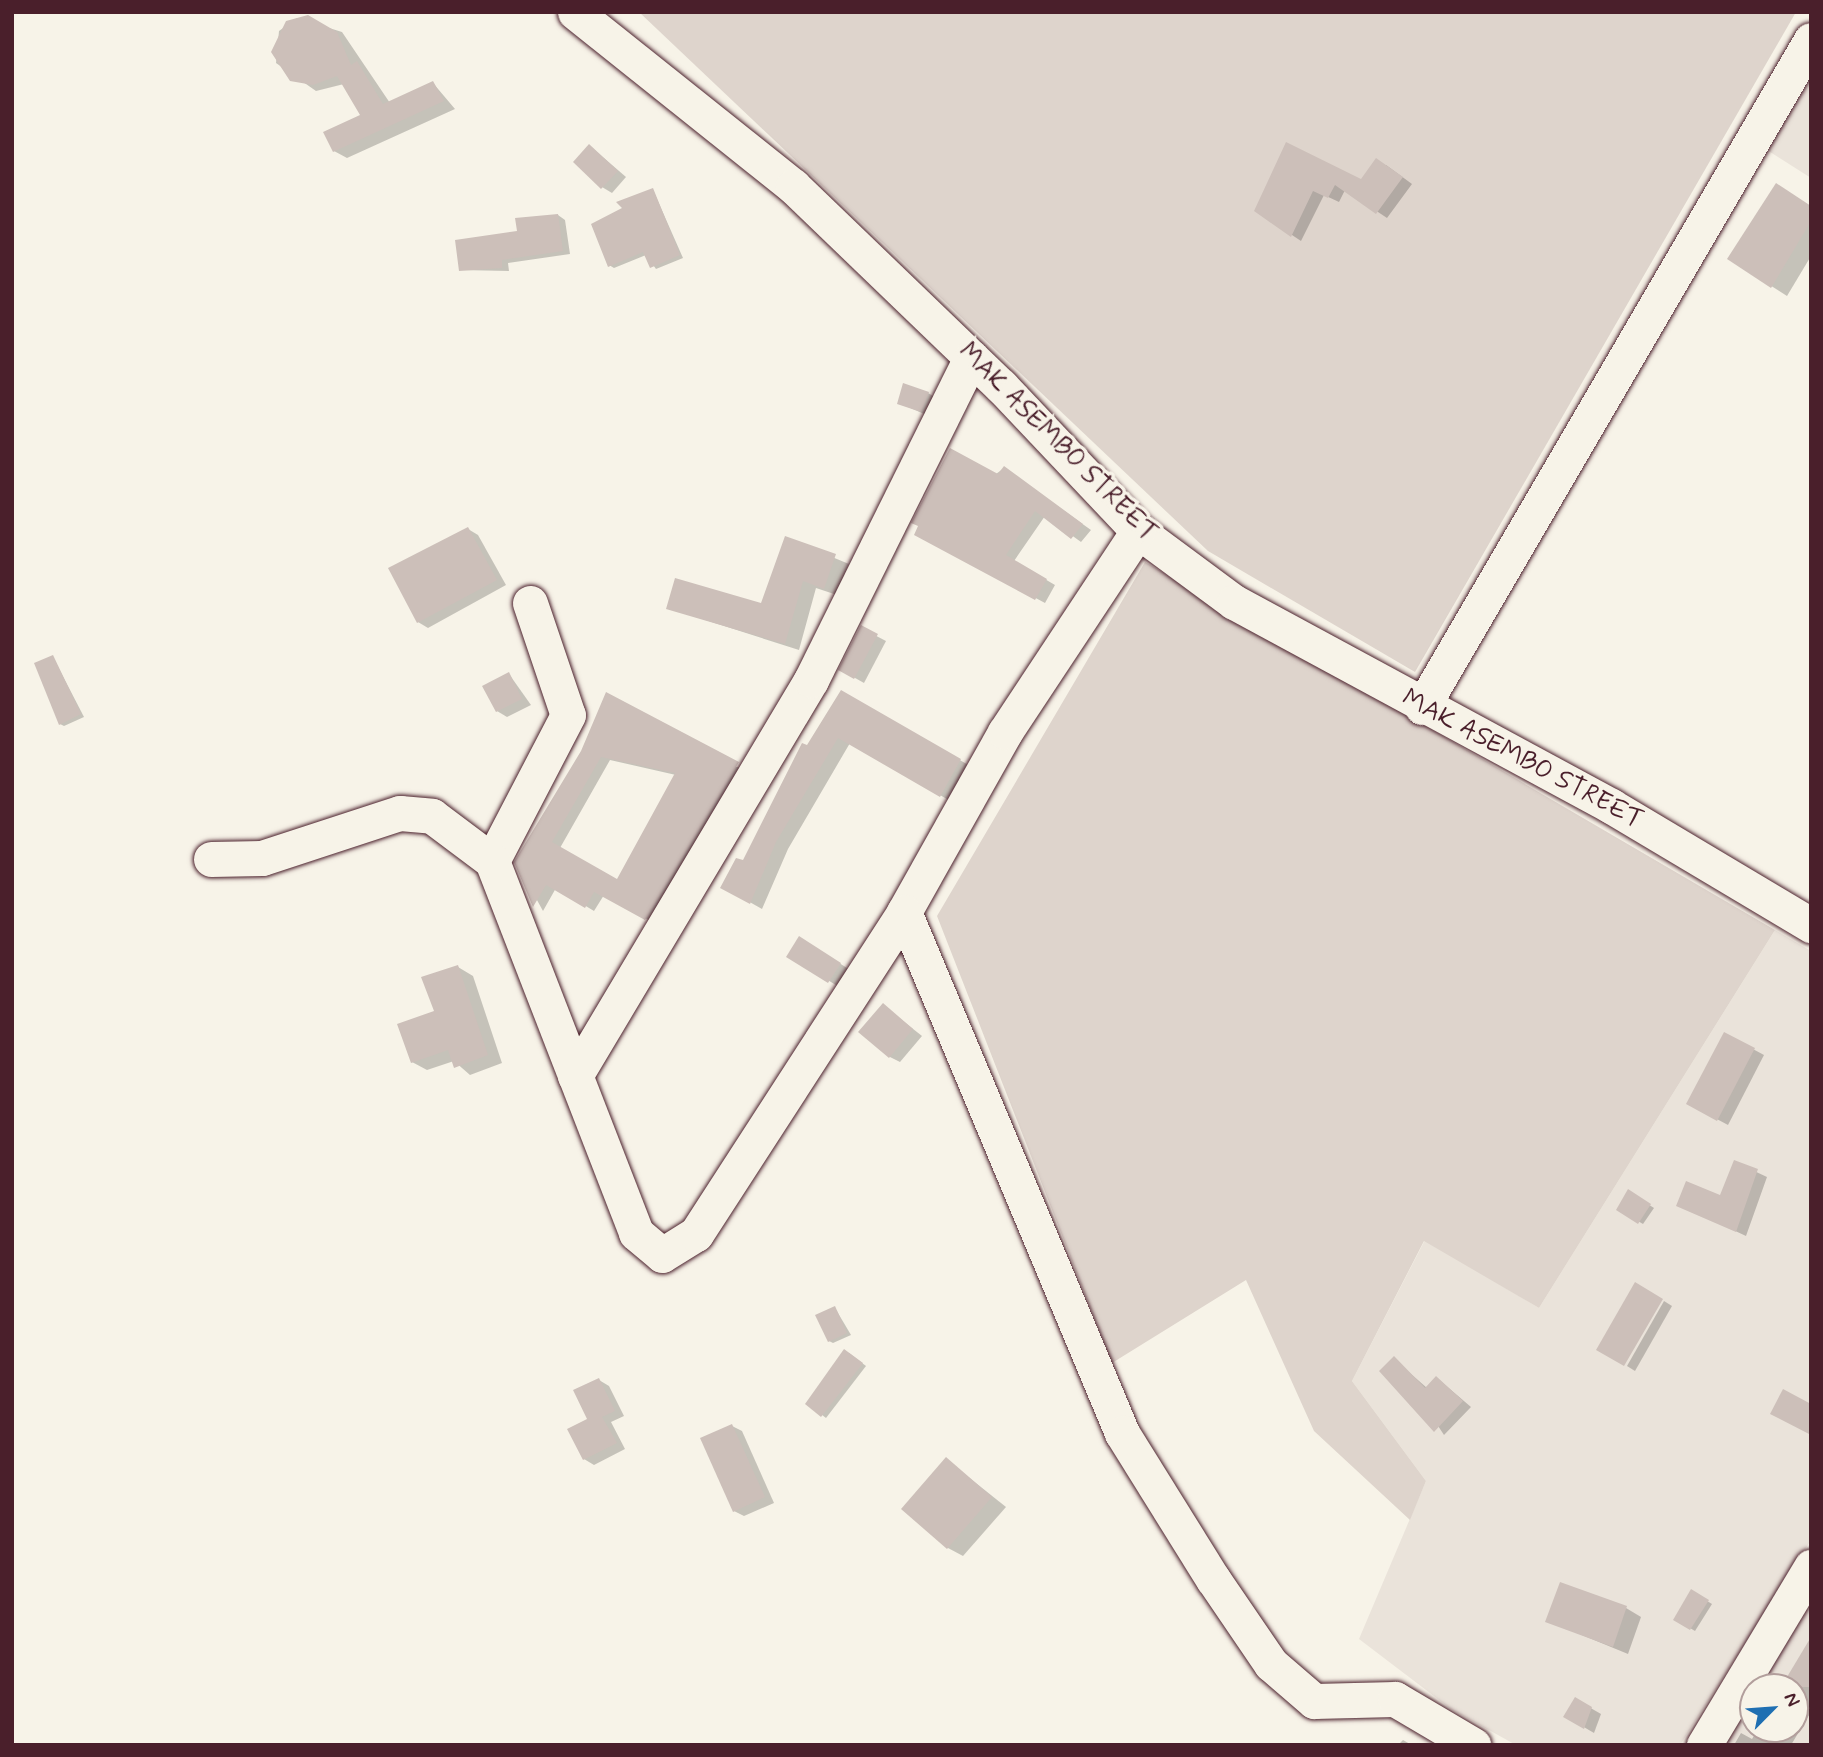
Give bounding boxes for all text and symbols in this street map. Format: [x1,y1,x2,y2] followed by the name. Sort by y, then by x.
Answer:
[948,334,1166,552] street label: MAK ASEMBO STREET
[1393,681,1651,839] street label: MAK ASEMBO STREET
[1739,1673,1809,1743] north arrow
[1778,1689,1806,1711] text: N

